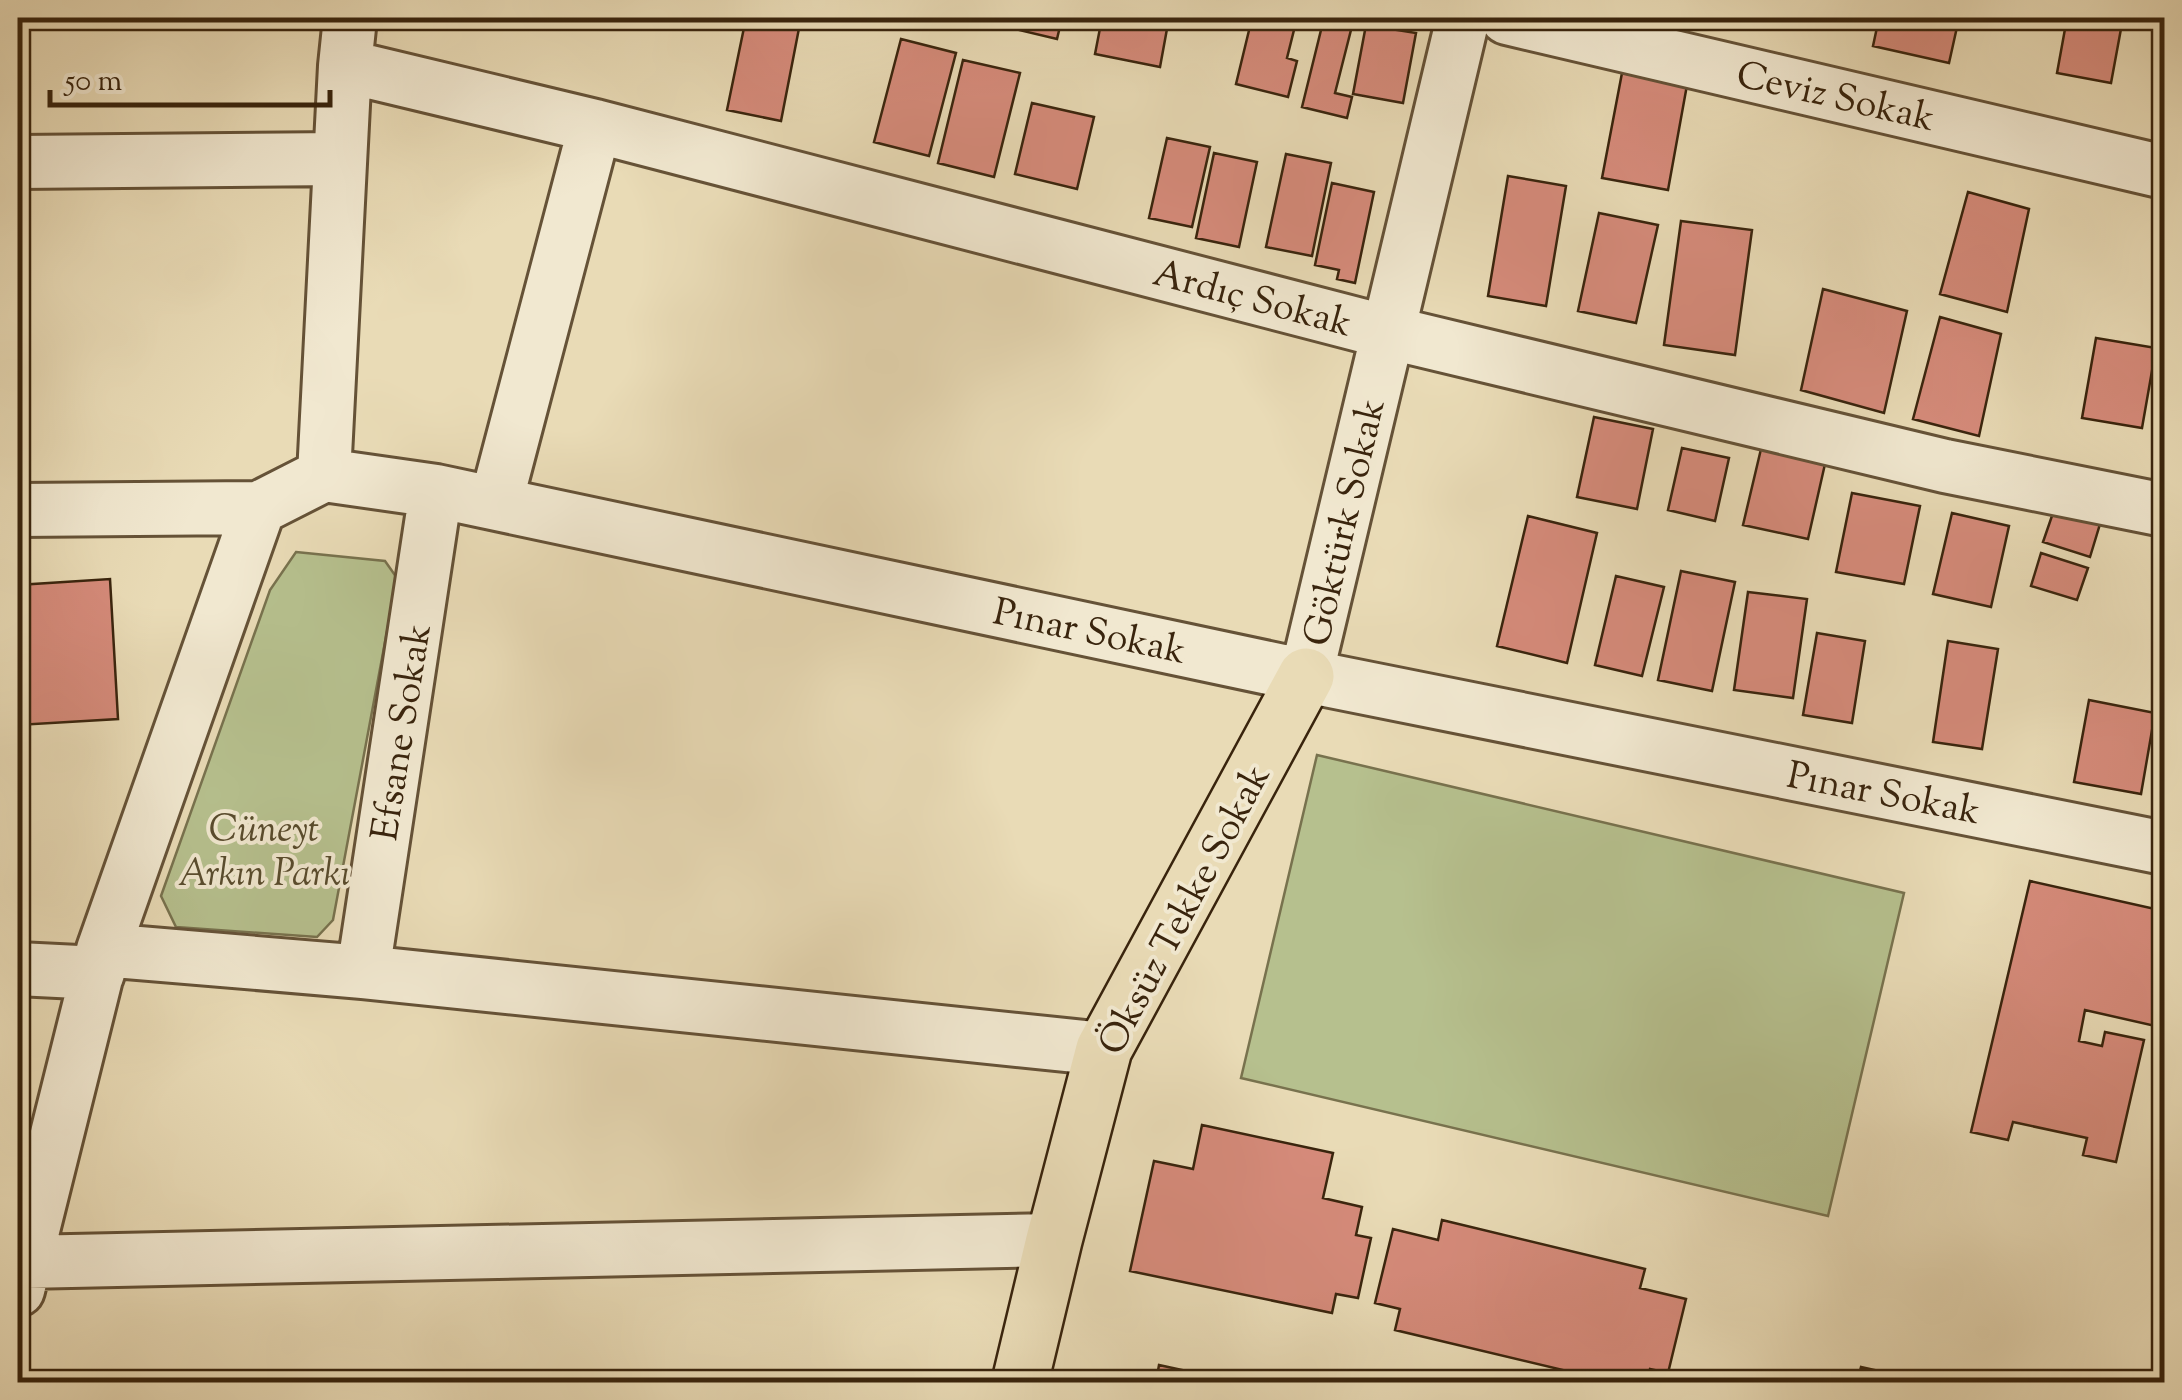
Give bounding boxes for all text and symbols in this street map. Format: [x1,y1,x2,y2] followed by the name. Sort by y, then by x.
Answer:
[50,45,330,107] scale bar
[1731,50,1940,148] street label: Ceviz Sokak
[63,61,123,104] text: 50 m
[1147,248,1358,353] street label: Ardıç Sokak
[1292,394,1402,652] street label: Göktürk Sokak
[988,587,1191,681] street label: Pınar Sokak
[360,620,448,845] street label: Efsane Sokak
[1782,751,1985,841] street label: Pınar Sokak
[1087,756,1286,1066] street label: Öksüz Tekke Sokak
[178,805,350,903] park label: Cüneyt Arkın Parkı

